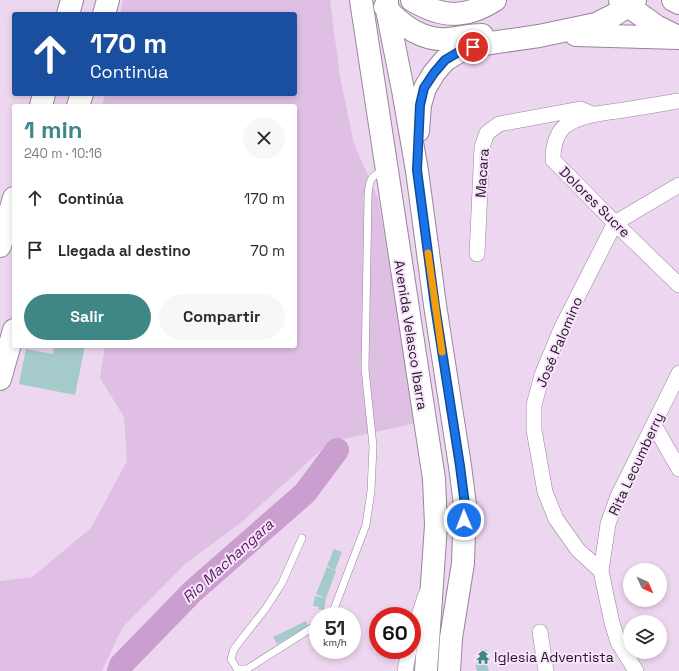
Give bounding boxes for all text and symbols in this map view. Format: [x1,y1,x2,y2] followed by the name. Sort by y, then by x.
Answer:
[90,25,167,61] text: 170 m
[24,28,76,80] icon: ahead
[456,30,490,64] pin
[462,36,484,58] icon: arrive
[90,60,168,83] text: Continúa
[24,114,83,145] text: 1 min
[243,117,285,159] button: close
[24,145,102,162] text: 240 m · 10:16
[471,148,493,198] street label: Macara
[556,163,634,241] street label: Dolores Sucre
[24,187,46,209] icon: ahead
[58,189,124,208] text: Continúa
[244,189,285,208] text: 170 m
[24,239,46,261] icon: arrive
[58,241,191,260] text: Llegada al destino
[250,241,285,260] text: 70 m
[390,259,432,411] street label: Avenida Velasco Ibarra
[24,294,151,340] button: Salir
[159,294,285,340] button: Compartir
[532,294,586,390] street label: José Palomino
[604,410,668,518] street label: Rita Lecumberry
[443,499,485,541] position arrow
[178,515,277,606] water label: Rio Machangara
[623,563,667,607] north arrow
[623,563,667,659] map controls
[369,607,421,659] speed limit sign: 60
[325,615,345,641] text: 51
[623,615,667,659] button: layers
[323,636,347,649] text: km/h
[494,648,614,666] place label: Iglesia Adventista
[475,649,491,665] temple icon: Iglesia Adventista

